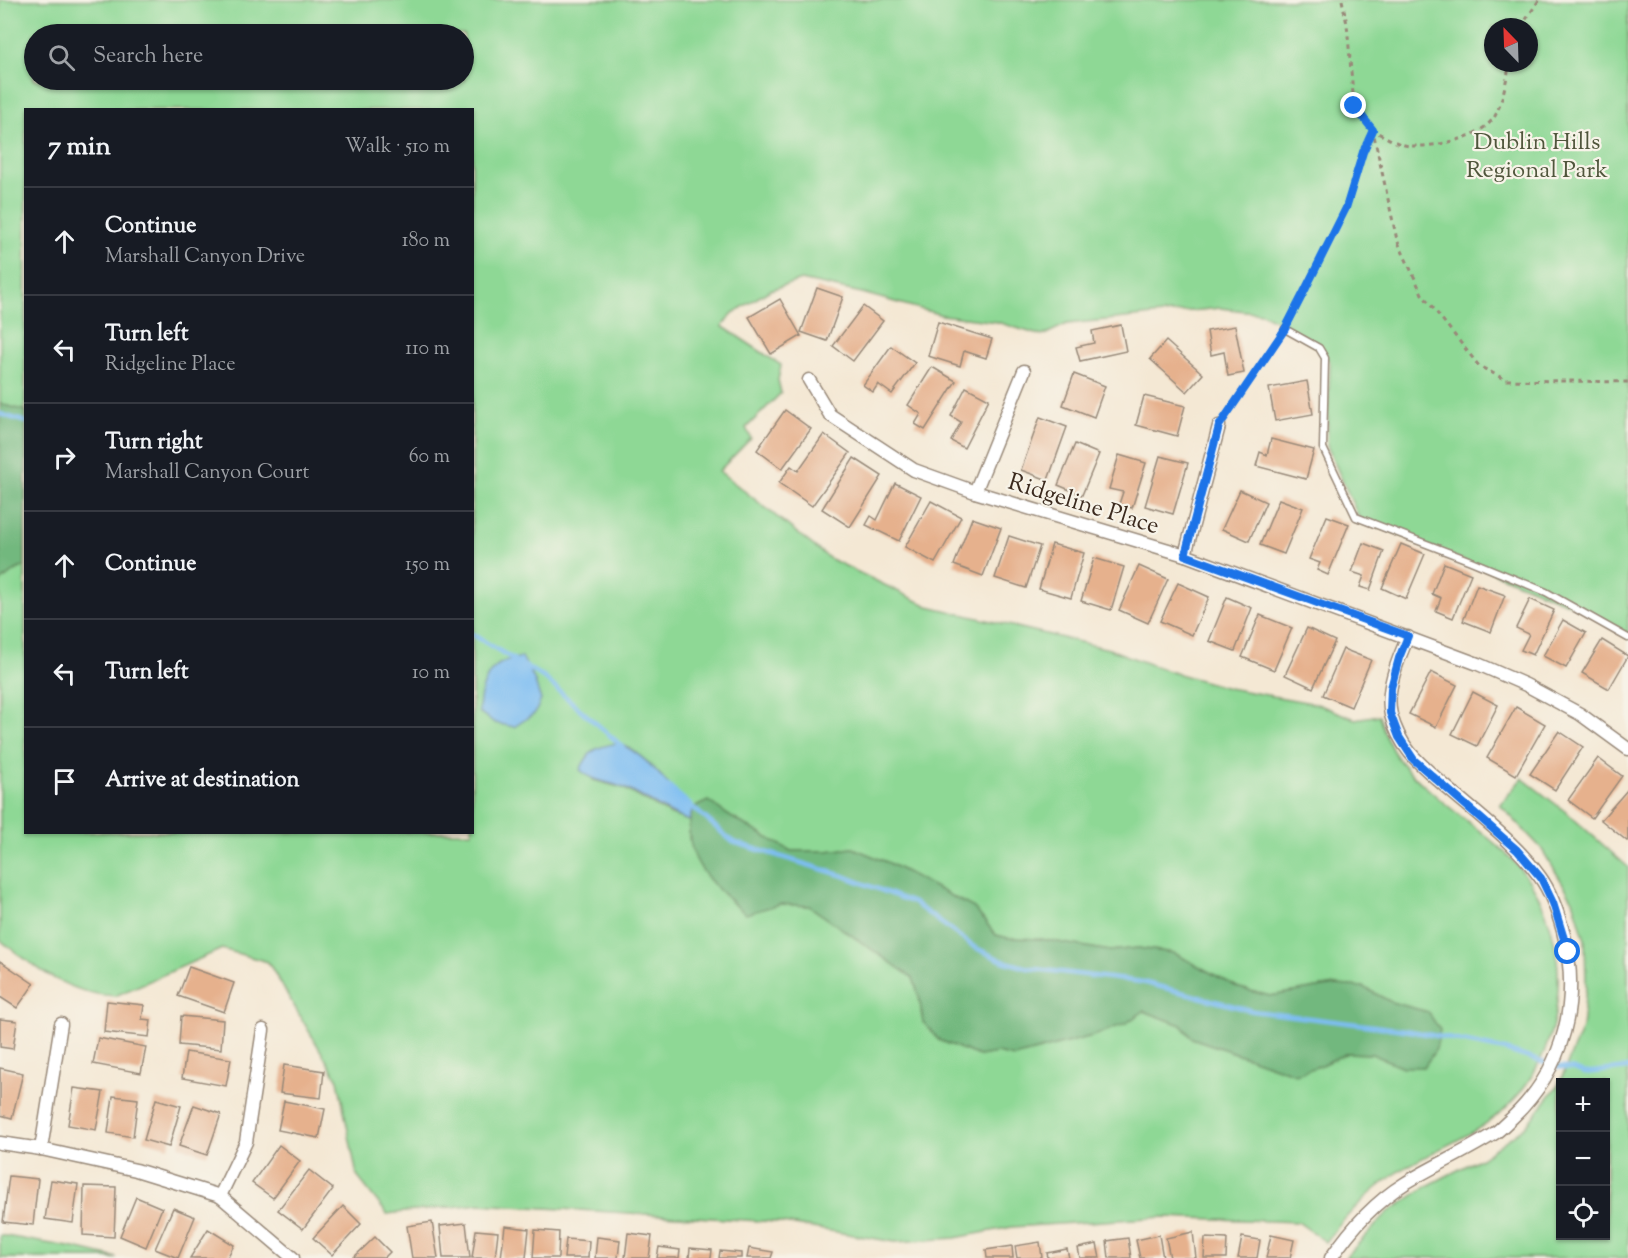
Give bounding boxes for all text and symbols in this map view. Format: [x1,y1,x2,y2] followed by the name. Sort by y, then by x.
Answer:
[1484,18,1538,72] north arrow
[24,24,474,90] search box
[45,41,78,74] icon: search
[93,41,203,73] text: Search here
[1340,92,1366,118] route end
[1466,126,1608,188] park label: Dublin Hills Regional Park
[48,129,111,166] text: 7 min
[345,133,450,162] text: Walk · 510 m
[105,211,196,243] text: Continue
[48,225,81,258] icon: ahead
[402,227,450,256] text: 180 m
[105,243,305,272] text: Marshall Canyon Drive
[105,319,188,351] text: Turn left
[48,333,81,366] icon: left
[405,335,450,364] text: 110 m
[105,351,236,380] text: Ridgeline Place
[105,427,202,459] text: Turn right
[48,441,81,474] icon: right
[409,443,450,472] text: 60 m
[105,459,309,488] text: Marshall Canyon Court
[1004,466,1163,544] street label: Ridgeline Place
[48,549,81,582] icon: ahead
[105,549,196,581] text: Continue
[405,551,450,580] text: 150 m
[48,657,81,690] icon: left
[105,657,188,689] text: Turn left
[412,659,450,688] text: 10 m
[48,765,81,798] icon: arrive
[105,765,300,797] text: Arrive at destination
[1554,938,1580,964] route start
[1556,1078,1610,1240] map controls
[1556,1078,1610,1132] button: +
[1556,1132,1610,1186] button: −
[1556,1186,1610,1240] button: locate

